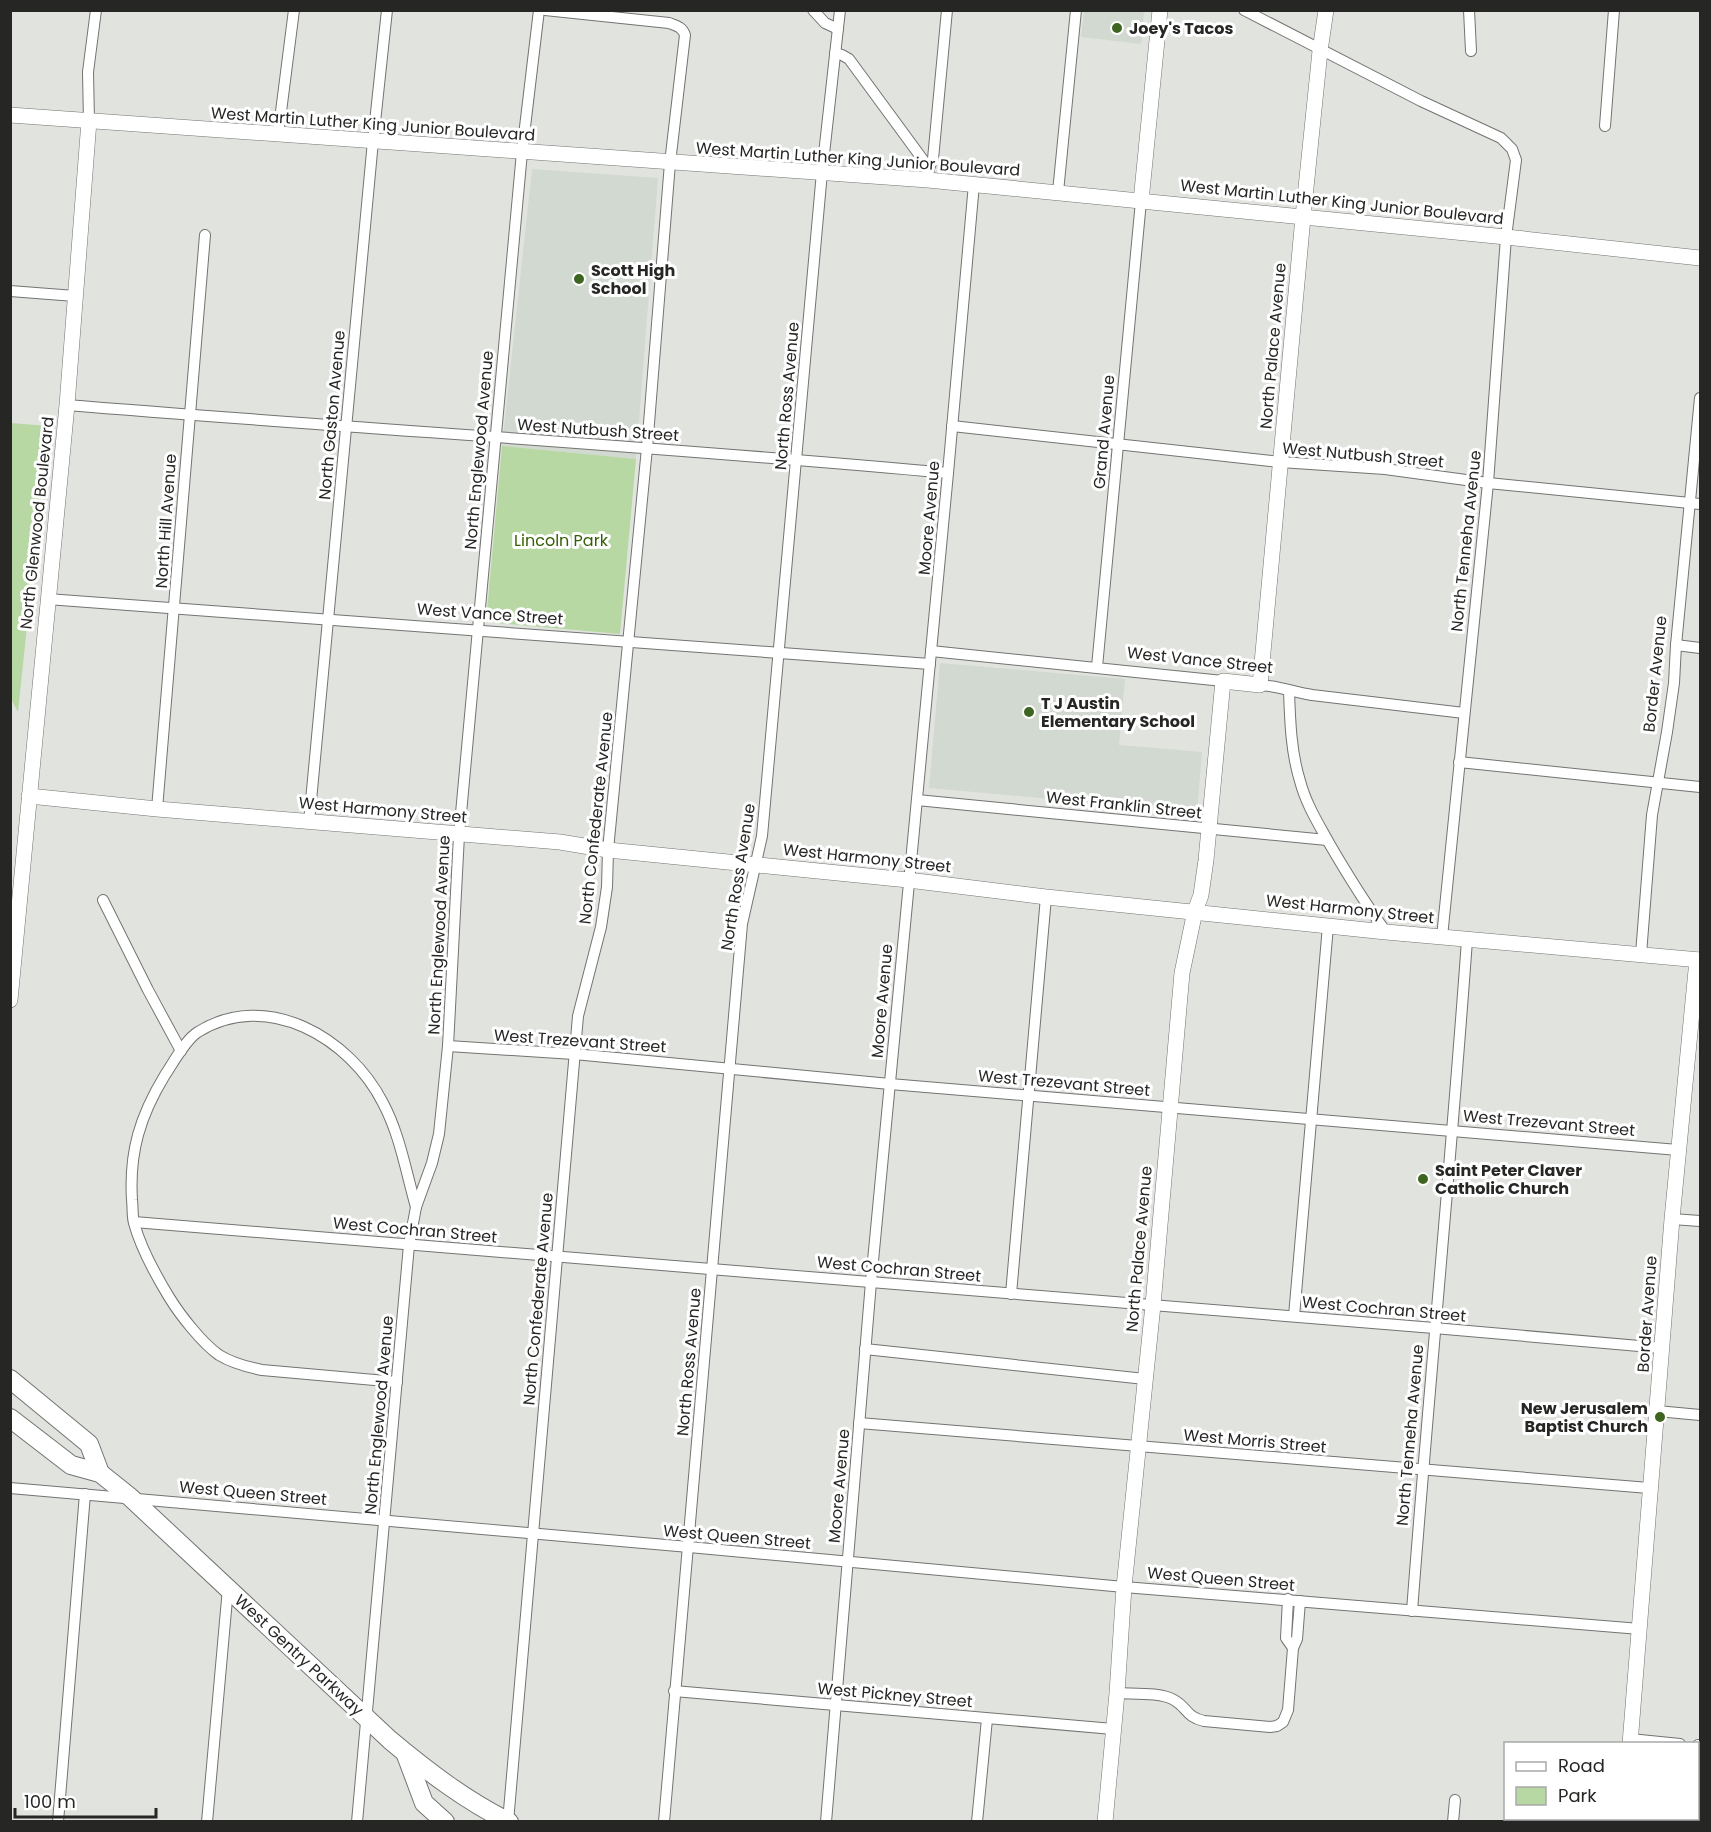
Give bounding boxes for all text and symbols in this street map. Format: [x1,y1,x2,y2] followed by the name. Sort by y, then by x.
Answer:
[1129,17,1233,40] place label: Joey's Tacos
[1110,21,1124,35] marker: Joey's Tacos
[210,101,536,147] street label: West Martin Luther King Junior Boulevard
[695,136,1021,182] street label: West Martin Luther King Junior Boulevard
[1179,174,1505,230] street label: West Martin Luther King Junior Boulevard
[591,259,675,300] place label: Scott High School
[1254,262,1292,430] street label: North Palace Avenue
[572,272,586,286] marker: Scott High School
[769,321,805,471] street label: North Ross Avenue
[313,329,351,501] street label: North Gaston Avenue
[459,349,499,550] street label: North Englewood Avenue
[1088,374,1120,490] street label: Grand Avenue
[516,413,680,447] street label: West Nutbush Street
[14,416,60,630] street label: North Glenwood Boulevard
[1281,436,1445,474] street label: West Nutbush Street
[1445,449,1487,633] street label: North Tenneha Avenue
[150,453,182,589] street label: North Hill Avenue
[913,460,945,576] street label: Moore Avenue
[514,529,609,552] park label: Lincoln Park
[416,597,564,631] street label: West Vance Street
[1637,615,1673,733] street label: Border Avenue
[1126,641,1274,679] street label: West Vance Street
[1041,692,1195,733] place label: T J Austin Elementary School
[1022,705,1036,719] marker: T J Austin Elementary School
[573,711,619,925] street label: North Confederate Avenue
[1045,785,1203,825] street label: West Franklin Street
[298,791,468,829] street label: West Harmony Street
[715,802,761,952] street label: North Ross Avenue
[422,835,456,1035] street label: North Englewood Avenue
[782,838,952,878] street label: West Harmony Street
[1265,889,1435,929] street label: West Harmony Street
[866,943,898,1059] street label: Moore Avenue
[493,1024,667,1059] street label: West Trezevant Street
[977,1064,1151,1102] street label: West Trezevant Street
[1462,1104,1636,1142] street label: West Trezevant Street
[1435,1159,1582,1200] place label: Saint Peter Claver Catholic Church
[1120,1165,1158,1333] street label: North Palace Avenue
[1416,1172,1430,1186] marker: Saint Peter Claver Catholic Church
[517,1192,559,1406] street label: North Confederate Avenue
[332,1211,498,1249] street label: West Cochran Street
[816,1250,982,1288] street label: West Cochran Street
[1631,1255,1663,1373] street label: Border Avenue
[671,1287,707,1437] street label: North Ross Avenue
[1301,1290,1467,1328] street label: West Cochran Street
[359,1314,399,1515] street label: North Englewood Avenue
[1391,1343,1429,1527] street label: North Tenneha Avenue
[1521,1397,1648,1438] place label: New Jerusalem Baptist Church
[1653,1410,1667,1424] marker: New Jerusalem Baptist Church
[1183,1423,1328,1459] street label: West Morris Street
[823,1428,855,1544] street label: Moore Avenue
[178,1475,328,1511] street label: West Queen Street
[662,1519,812,1555] street label: West Queen Street
[1146,1561,1296,1597] street label: West Queen Street
[229,1589,369,1721] street label: West Gentry Parkway
[817,1677,974,1713] street label: West Pickney Street
[1504,1742,1699,1820] legend
[1558,1753,1605,1778] text: Road
[15,1781,156,1819] scale bar
[1558,1783,1597,1808] text: Park
[24,1789,76,1814] text: 100 m

